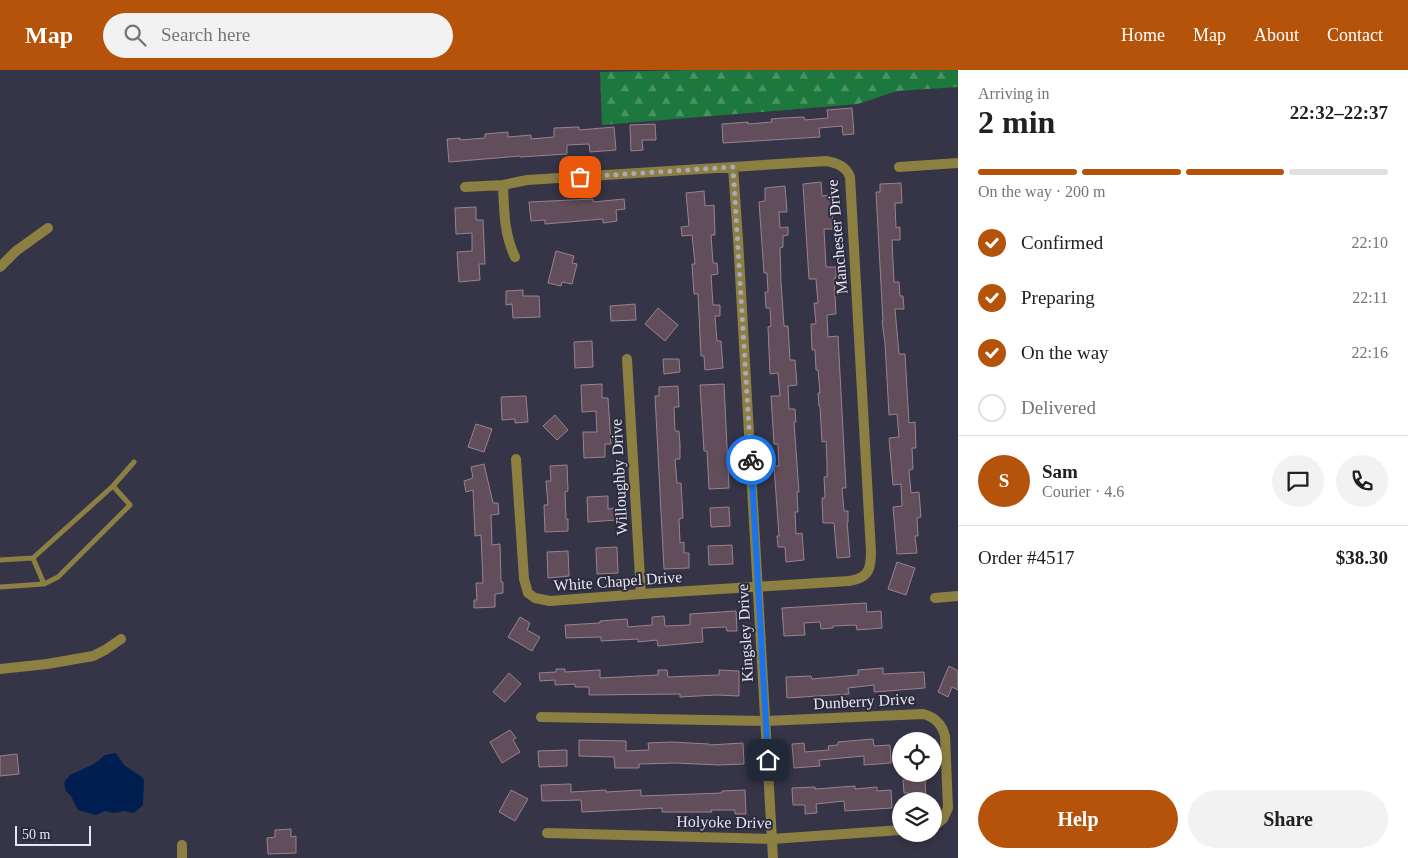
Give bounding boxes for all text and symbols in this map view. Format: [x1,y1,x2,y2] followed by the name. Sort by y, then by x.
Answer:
[103,13,453,58] search box
[121,21,149,49] icon: search
[25,22,73,48] text: Map
[161,24,250,45] text: Search here
[1121,25,1165,45] text: Home
[1193,25,1226,45] text: Map
[1254,25,1299,45] text: About
[1327,25,1383,45] text: Contact
[978,85,1050,102] text: Arriving in
[1290,102,1388,123] text: 22:32–22:37
[978,104,1055,140] text: 2 min
[559,156,601,198] pin
[566,163,594,191] icon: bag
[824,179,850,295] street label: Manchester Drive
[978,183,1106,200] text: On the way · 200 m
[978,229,1006,257] icon: check
[1021,232,1103,253] text: Confirmed
[1352,234,1388,251] text: 22:10
[978,284,1006,312] icon: check
[1021,287,1095,308] text: Preparing
[1352,289,1388,306] text: 22:11
[978,339,1006,367] icon: check
[1021,342,1109,363] text: On the way
[1352,344,1388,361] text: 22:16
[1021,397,1096,418] text: Delivered
[607,418,632,535] street label: Willoughby Drive
[726,435,776,485] courier
[737,446,765,474] icon: bike
[1272,455,1324,507] button: chat
[1336,455,1388,507] button: phone
[1042,461,1078,482] text: Sam
[999,470,1009,491] text: S
[1042,483,1124,500] text: Courier · 4.6
[978,547,1075,568] text: Order #4517
[1336,547,1388,568] text: $38.30
[553,568,683,595] street label: White Chapel Drive
[734,583,757,682] street label: Kingsley Drive
[813,690,915,713] street label: Dunberry Drive
[892,732,942,842] map controls
[892,732,942,782] button: locate
[747,739,789,781] pin
[754,746,782,774] icon: home
[978,790,1178,848] button: Help
[1188,790,1388,848] button: Share
[892,792,942,842] button: layers
[676,813,772,832] street label: Holyoke Drive
[15,823,91,846] scale bar
[22,827,50,842] text: 50 m

